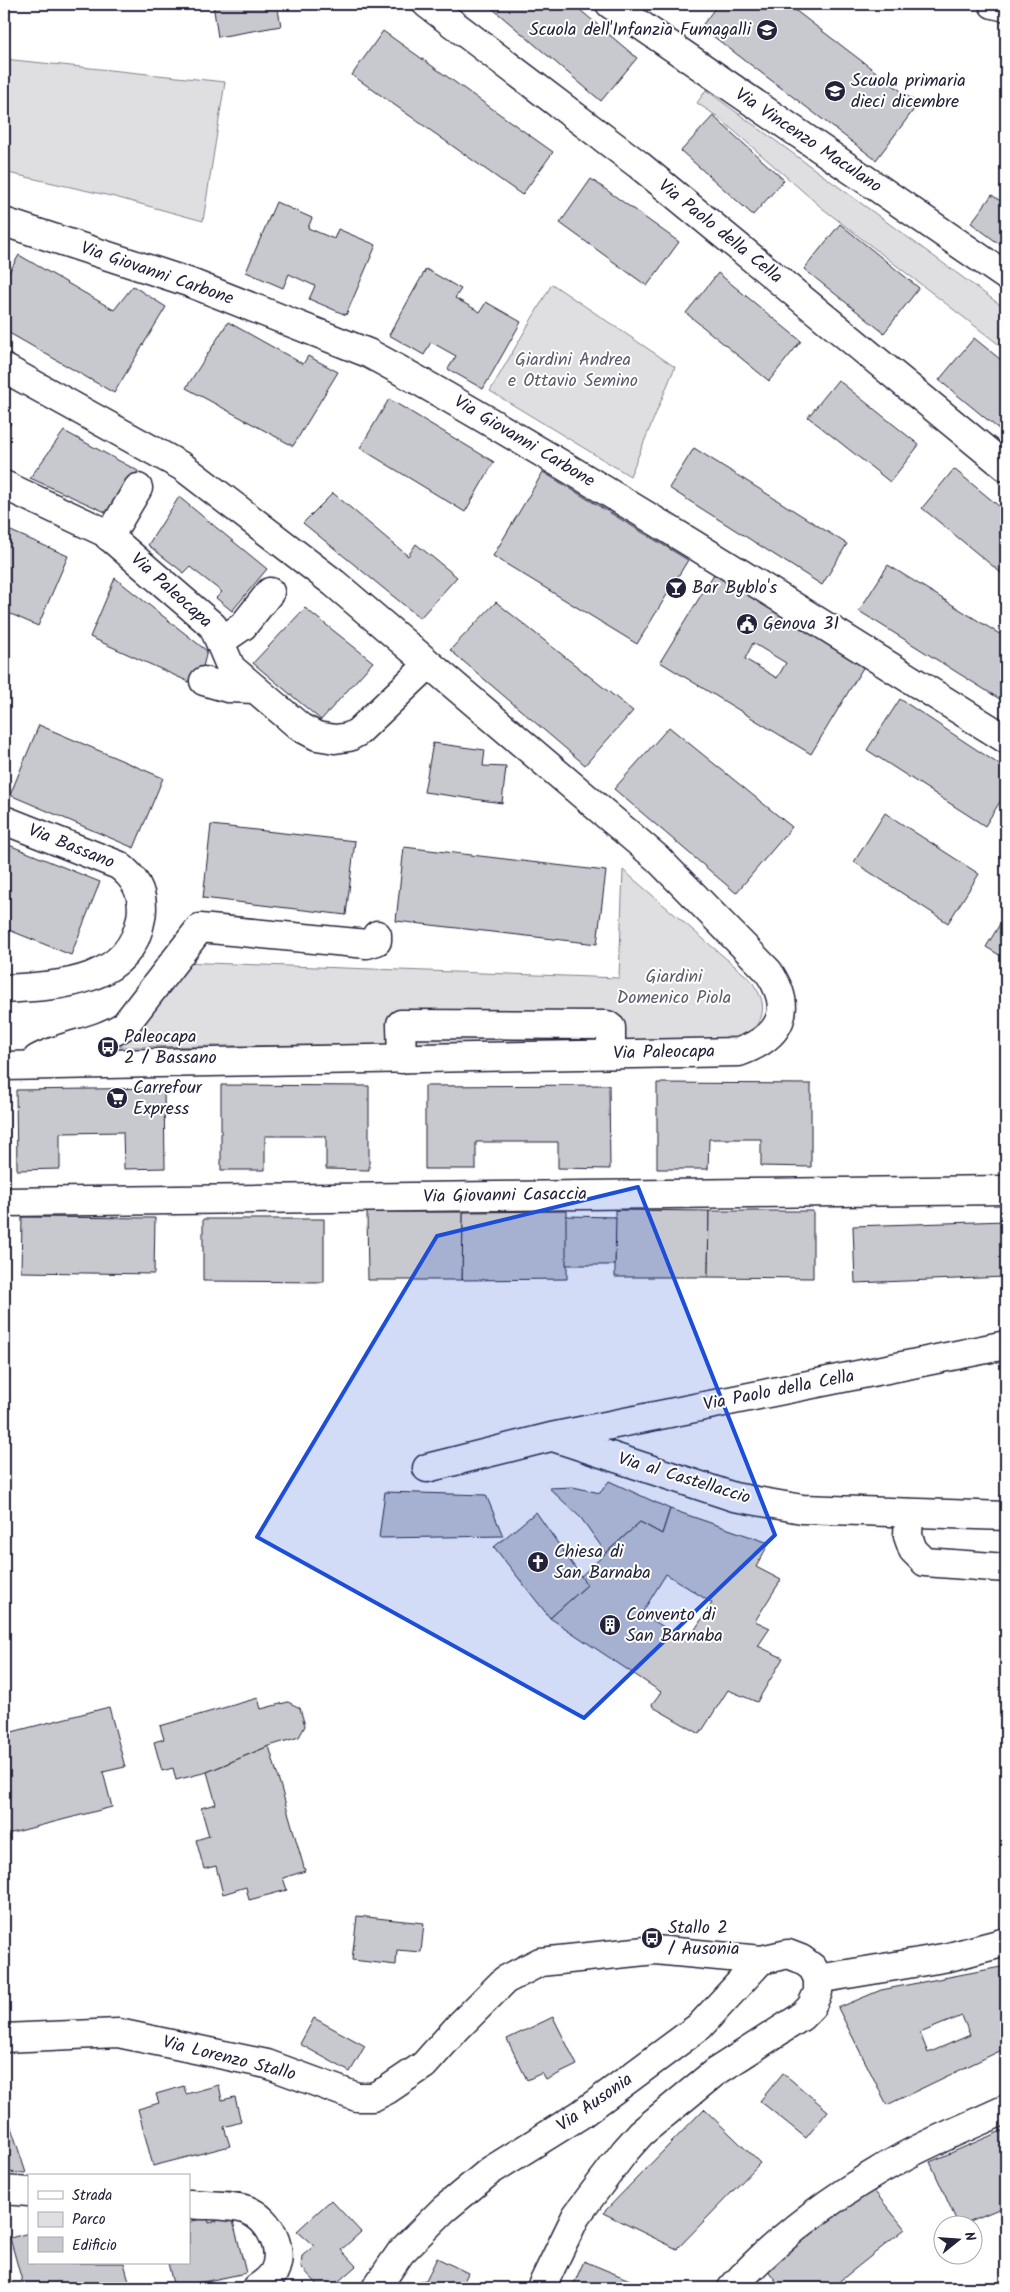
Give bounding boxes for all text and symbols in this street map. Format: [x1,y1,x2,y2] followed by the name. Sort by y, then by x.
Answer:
[529,16,752,45] place label: Scuola dell'Infanzia Fumagalli
[755,18,779,42] school or university icon: Scuola dell'Infanzia Fumagalli
[851,67,966,117] place label: Scuola primaria dieci dicembre
[823,79,847,103] school or university icon: Scuola primaria dieci dicembre
[729,81,887,201] street label: Via Vincenzo Maculano
[651,172,789,292] street label: Via Paolo della Cella
[77,234,237,314] street label: Via Giovanni Carbone
[508,346,638,396] park label: Giardini Andrea e Ottavio Semino
[448,388,600,496] street label: Via Giovanni Carbone
[123,546,219,636] street label: Via Paleocapa
[692,574,778,603] place label: Bar Byblo's
[664,576,688,600] bar icon: Bar Byblo's
[763,610,839,639] place label: Genova 31
[735,612,759,636] public building icon: Genova 31
[23,817,119,877] street label: Via Bassano
[617,963,731,1013] park label: Giardini Domenico Piola
[124,1023,217,1073] place label: Paleocapa 2 / Bassano
[96,1035,120,1059] bus stop icon: Paleocapa 2 / Bassano
[613,1038,715,1068] street label: Via Paleocapa
[133,1074,203,1124] place label: Carrefour Express
[105,1086,129,1110] supermarket icon: Carrefour Express
[423,1180,587,1212] street label: Via Giovanni Casaccia
[701,1362,857,1420] street label: Via Paolo della Cella
[614,1445,754,1513] street label: Via al Castellaccio
[554,1538,651,1588] place label: Chiesa di San Barnaba
[526,1550,550,1574] church icon: Chiesa di San Barnaba
[626,1601,723,1651] place label: Convento di San Barnaba
[598,1613,622,1637] building icon: Convento di San Barnaba
[668,1914,739,1964] place label: Stallo 2 / Ausonia
[640,1926,664,1950] bus stop icon: Stallo 2 / Ausonia
[159,2028,299,2090] street label: Via Lorenzo Stallo
[551,2066,639,2140] street label: Via Ausonia
[28,2174,190,2264] legend
[72,2184,112,2208] text: Strada
[72,2208,106,2232] text: Parco
[932,2214,982,2264] north arrow
[958,2229,981,2244] text: N
[72,2234,117,2258] text: Edificio

